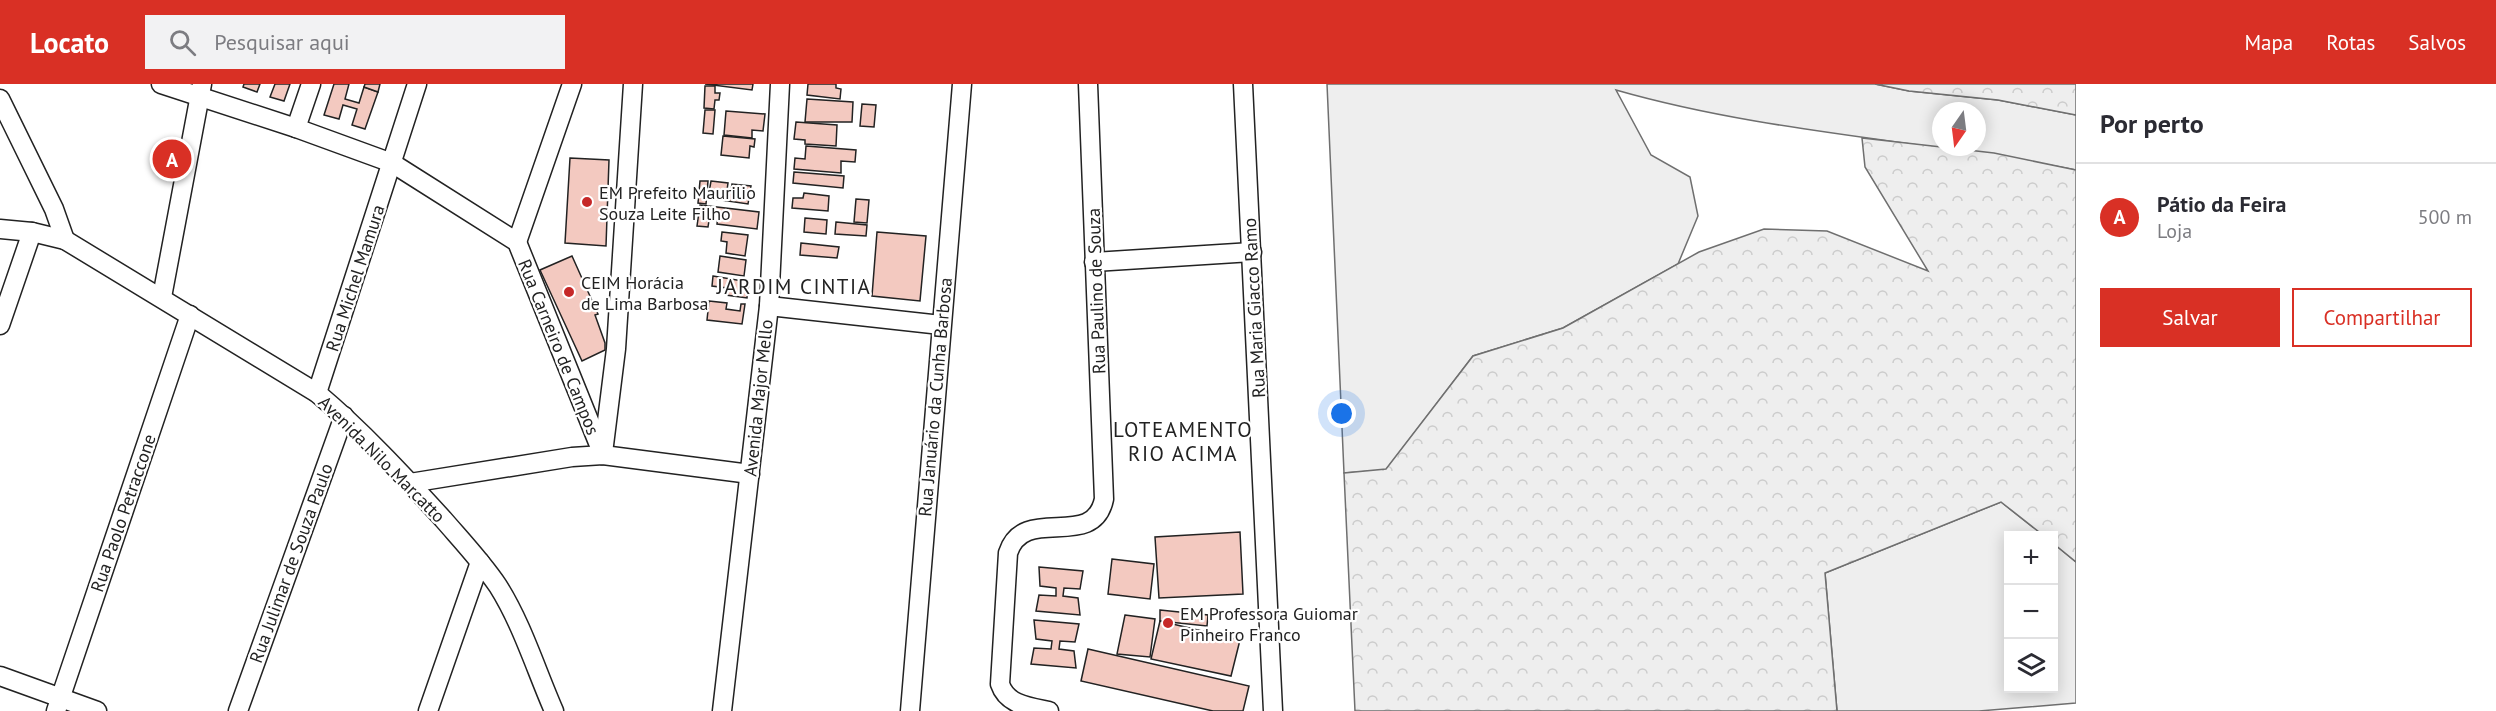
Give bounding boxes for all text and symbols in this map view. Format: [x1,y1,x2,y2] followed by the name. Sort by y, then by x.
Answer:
[145,15,565,69] search box
[30,24,109,61] text: Locato
[166,26,199,59] icon: search
[214,28,350,56] text: Pesquisar aqui
[2244,29,2293,56] text: Mapa
[2326,29,2375,56] text: Rotas
[2408,29,2466,56] text: Salvos
[1932,102,1986,156] north arrow
[2100,107,2204,140] text: Por perto
[152,136,192,182] pin: A
[599,181,756,225] place label: EM Prefeito Maurilio Souza Leite Filho
[2157,190,2287,218] text: Pátio da Feira
[580,195,594,209] marker: EM Prefeito Maurilio Souza Leite Filho
[320,202,390,354] street label: Rua Michel Mamura
[2113,204,2126,230] text: A
[2418,204,2472,230] text: 500 m
[1082,208,1110,374] street label: Rua Paulino de Souza
[1238,217,1270,399] street label: Rua Maria Giacco Ramo
[2157,218,2192,244] text: Loja
[513,256,605,438] street label: Rua Carneiro de Campos
[581,271,709,315] place label: CEIM Horácia de Lima Barbosa
[716,273,871,300] district label: JARDIM CINTIA
[913,276,957,518] street label: Rua Januário da Cunha Barbosa
[562,285,576,299] marker: CEIM Horácia de Lima Barbosa
[2100,288,2280,347] button: Salvar
[2292,288,2472,347] button: Compartilhar
[738,318,778,478] street label: Avenida Major Mello
[314,391,450,527] street label: Avenida Nilo Marcatto
[1327,399,1356,428] your location
[1113,416,1253,467] district label: LOTEAMENTO RIO ACIMA
[85,431,161,595] street label: Rua Paolo Petraccone
[244,460,338,666] street label: Rua Julimar de Souza Paulo
[2004,531,2058,693] map controls
[2004,531,2058,585] button: +
[2004,585,2058,639] button: −
[1180,602,1358,646] place label: EM Professora Guiomar Pinheiro Franco
[1161,616,1175,630] marker: EM Professora Guiomar Pinheiro Franco
[2004,639,2058,693] button: layers

